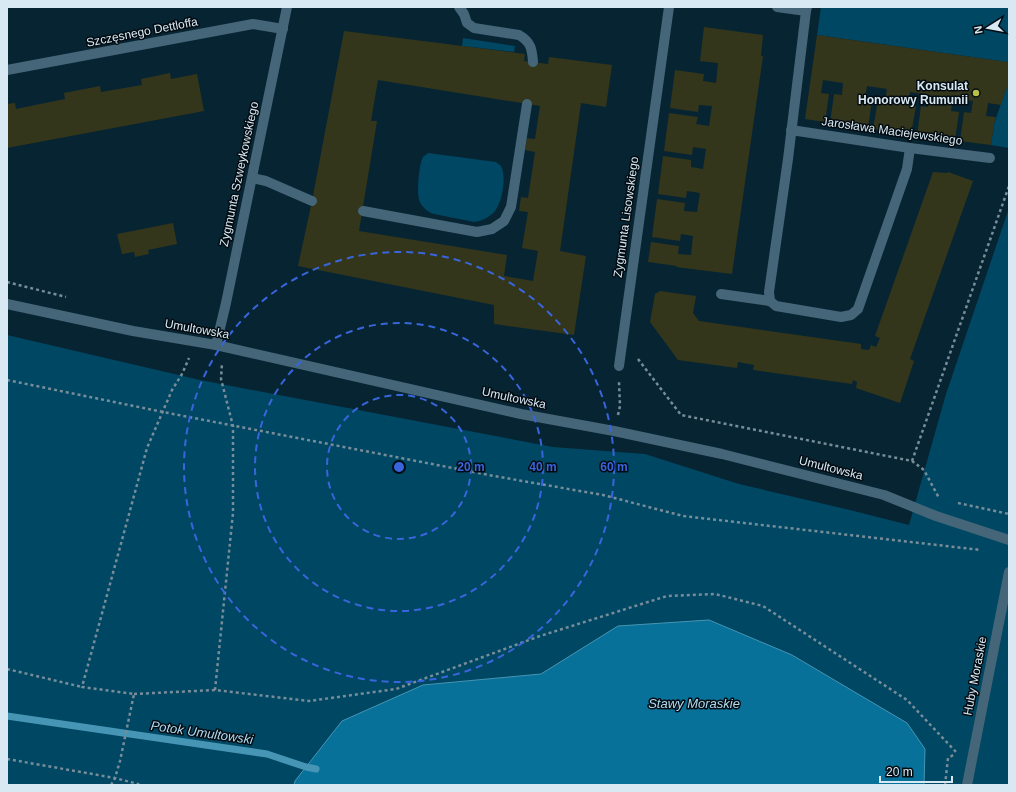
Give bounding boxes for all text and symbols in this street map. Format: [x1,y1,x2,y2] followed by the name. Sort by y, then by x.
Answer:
[968,8,1008,48] north arrow
[85,14,199,50] street label: Szczęsnego Dettloffa
[972,25,985,35] text: N
[858,79,968,107] place label: Konsulat Honorowy Rumunii
[971,88,981,98] marker: Konsulat Honorowy Rumunii
[217,100,261,248] street label: Zygmunta Szweykowskiego
[821,114,964,148] street label: Jarosława Maciejewskiego
[611,155,641,278] street label: Zygmunta Lisowskiego
[164,316,231,342] street label: Umultowska
[481,384,548,412] street label: Umultowska
[798,453,865,483] street label: Umultowska
[392,460,406,474] centre of rings
[457,460,485,474] text: 20 m
[529,460,557,474] text: 40 m
[600,460,628,474] text: 60 m
[960,635,990,717] street label: Huby Moraskie
[648,696,740,711] water label: Stawy Moraskie
[150,718,255,747] water label: Potok Umultowski
[880,758,952,784] scale bar
[886,765,913,779] text: 20 m

